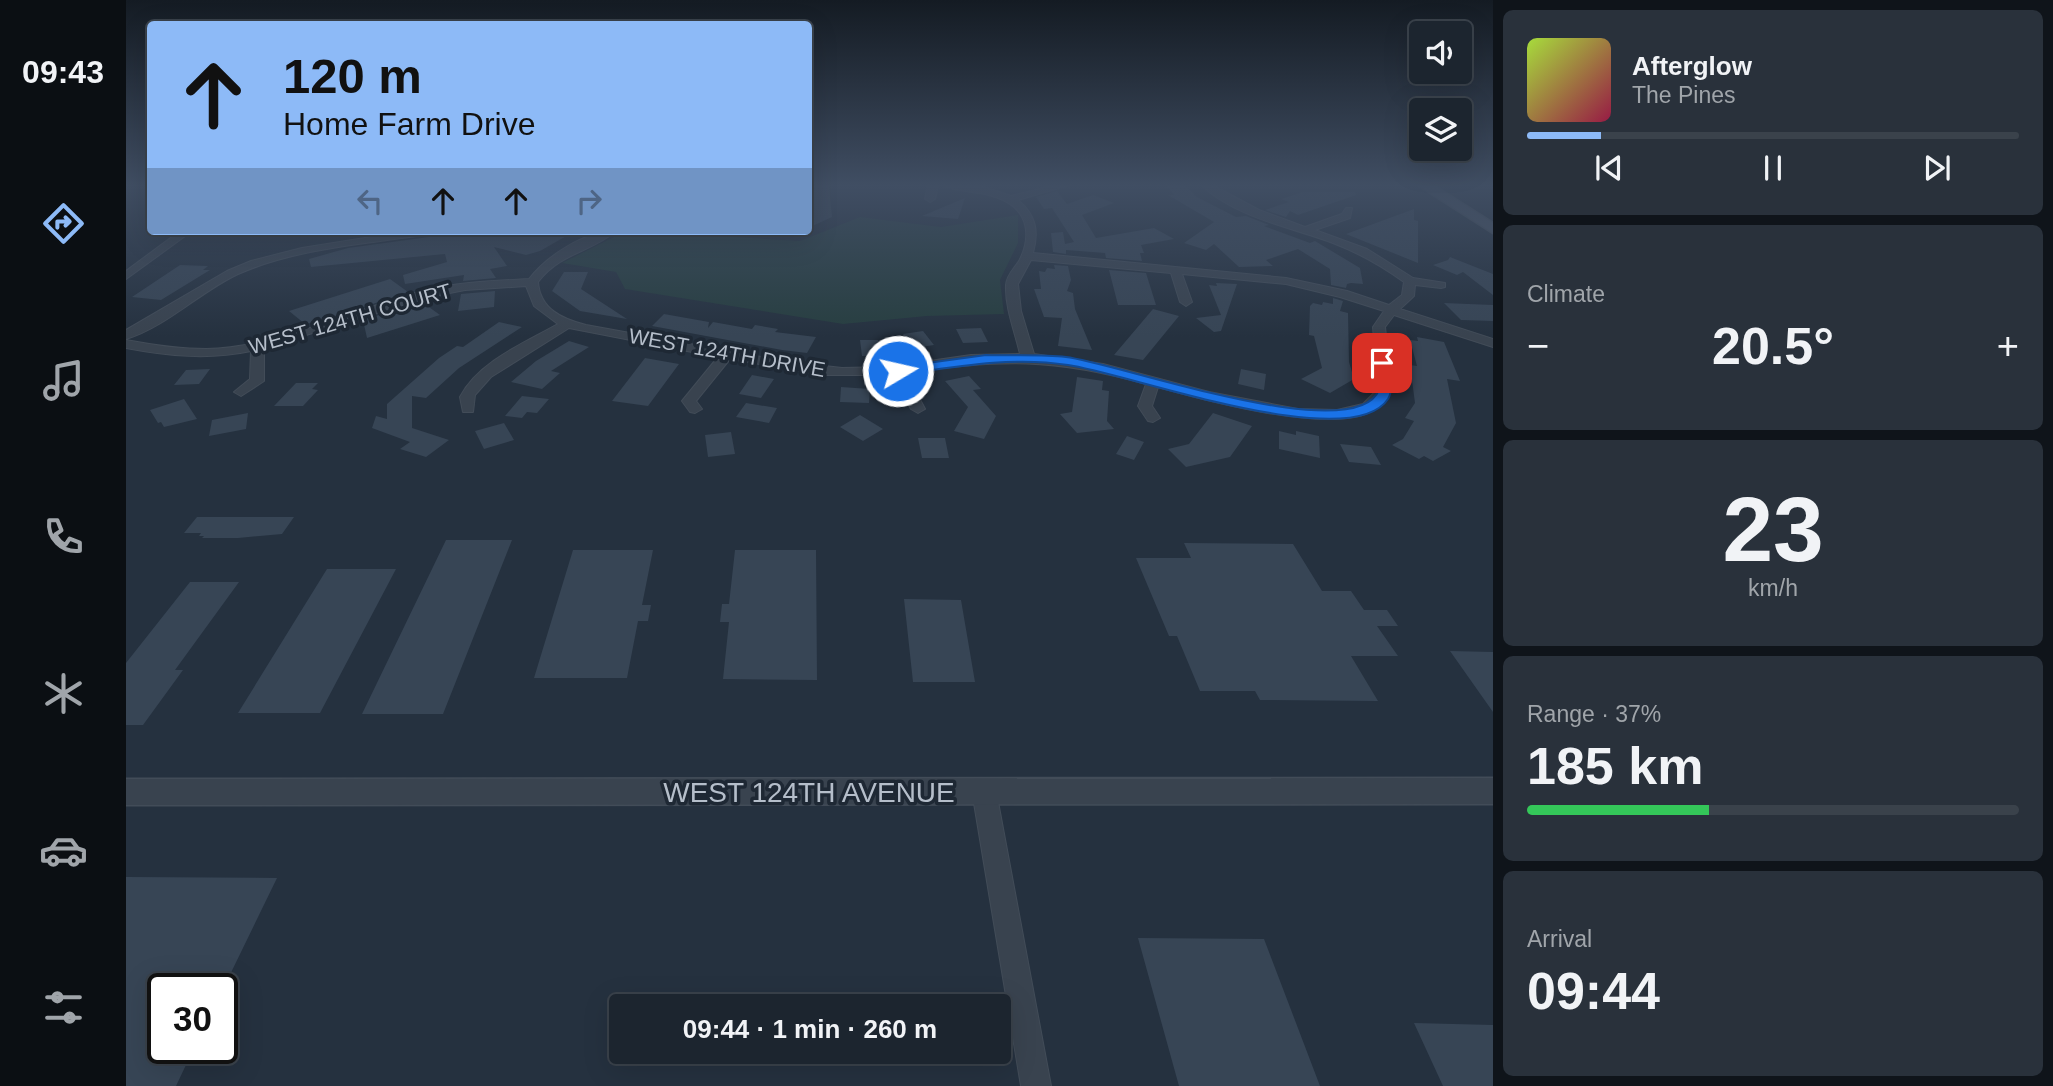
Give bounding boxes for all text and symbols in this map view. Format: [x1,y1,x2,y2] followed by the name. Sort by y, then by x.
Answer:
[1409,21,1472,161] map controls
[1409,21,1472,84] button: sound
[168,49,259,140] icon: ahead
[283,49,422,103] text: 120 m
[1632,51,1752,81] text: Afterglow
[22,54,104,90] text: 09:43
[1632,82,1736,108] text: The Pines
[1409,98,1472,161] button: layers
[283,106,535,142] text: Home Farm Drive
[1590,149,1628,187] icon: previous
[1754,149,1792,187] icon: pause
[1918,149,1956,187] icon: next
[351,182,389,220] icon: left
[424,182,462,220] icon: ahead
[497,182,535,220] icon: ahead
[570,182,608,220] icon: right
[39,199,88,248] icon: directions
[246,279,454,358] street label: WEST 124TH COURT
[1527,281,1605,307] text: Climate
[1712,317,1834,375] text: 20.5°
[627,324,827,381] street label: WEST 124TH DRIVE
[1527,325,1549,367] text: −
[1997,325,2019,367] text: +
[1352,333,1412,393] pin
[861,334,935,408] position arrow
[1363,344,1401,382] icon: arrive
[39,356,88,405] icon: music
[1722,479,1824,580] text: 23
[39,512,88,561] icon: phone
[1748,575,1798,601] text: km/h
[39,669,88,718] icon: climate
[1527,701,1661,727] text: Range · 37%
[1527,737,1703,795] text: 185 km
[663,777,955,808] street label: WEST 124TH AVENUE
[39,826,88,875] icon: car
[1527,926,1592,952] text: Arrival
[1527,962,1660,1020] text: 09:44
[147,973,238,1064] speed limit sign: 30
[39,983,88,1032] icon: filters
[683,1014,937,1044] text: 09:44 · 1 min · 260 m

